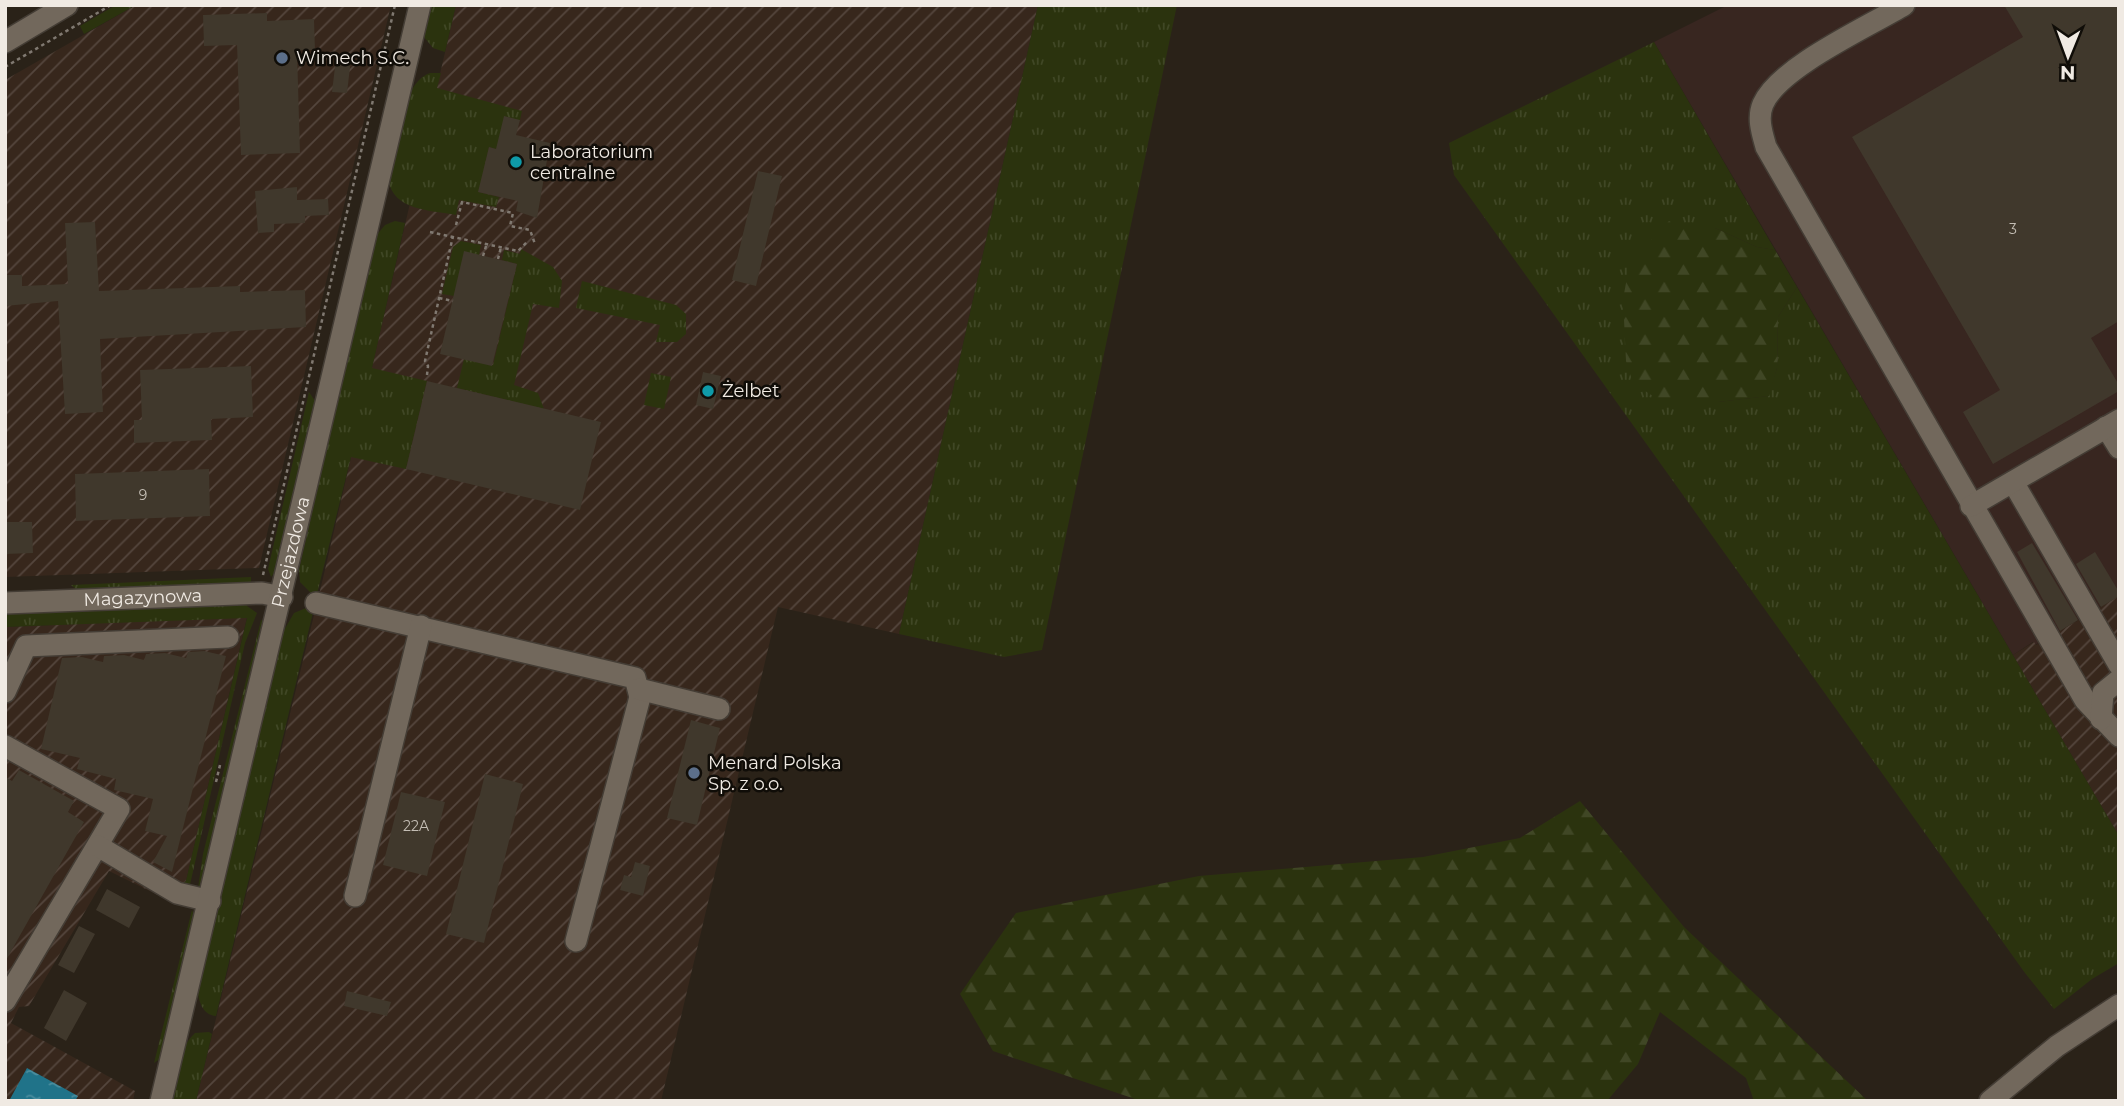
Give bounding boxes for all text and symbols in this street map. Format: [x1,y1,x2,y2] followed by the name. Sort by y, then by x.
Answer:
[2033,21,2103,91] north arrow
[296,47,409,69] place label: Wimech S.C.
[274,50,290,66] marker: Wimech S.C.
[2060,61,2076,84] text: N
[530,141,653,184] place label: Laboratorium centralne
[508,154,524,170] marker: Laboratorium centralne
[2009,220,2017,238] house number: 3
[722,380,780,402] place label: Żelbet
[700,383,716,399] marker: Żelbet
[139,486,147,504] house number: 9
[267,494,314,610] street label: Przejazdowa
[83,584,203,611] street label: Magazynowa
[708,752,842,795] place label: Menard Polska Sp. z o.o.
[686,765,702,781] marker: Menard Polska Sp. z o.o.
[403,817,430,835] house number: 22A

